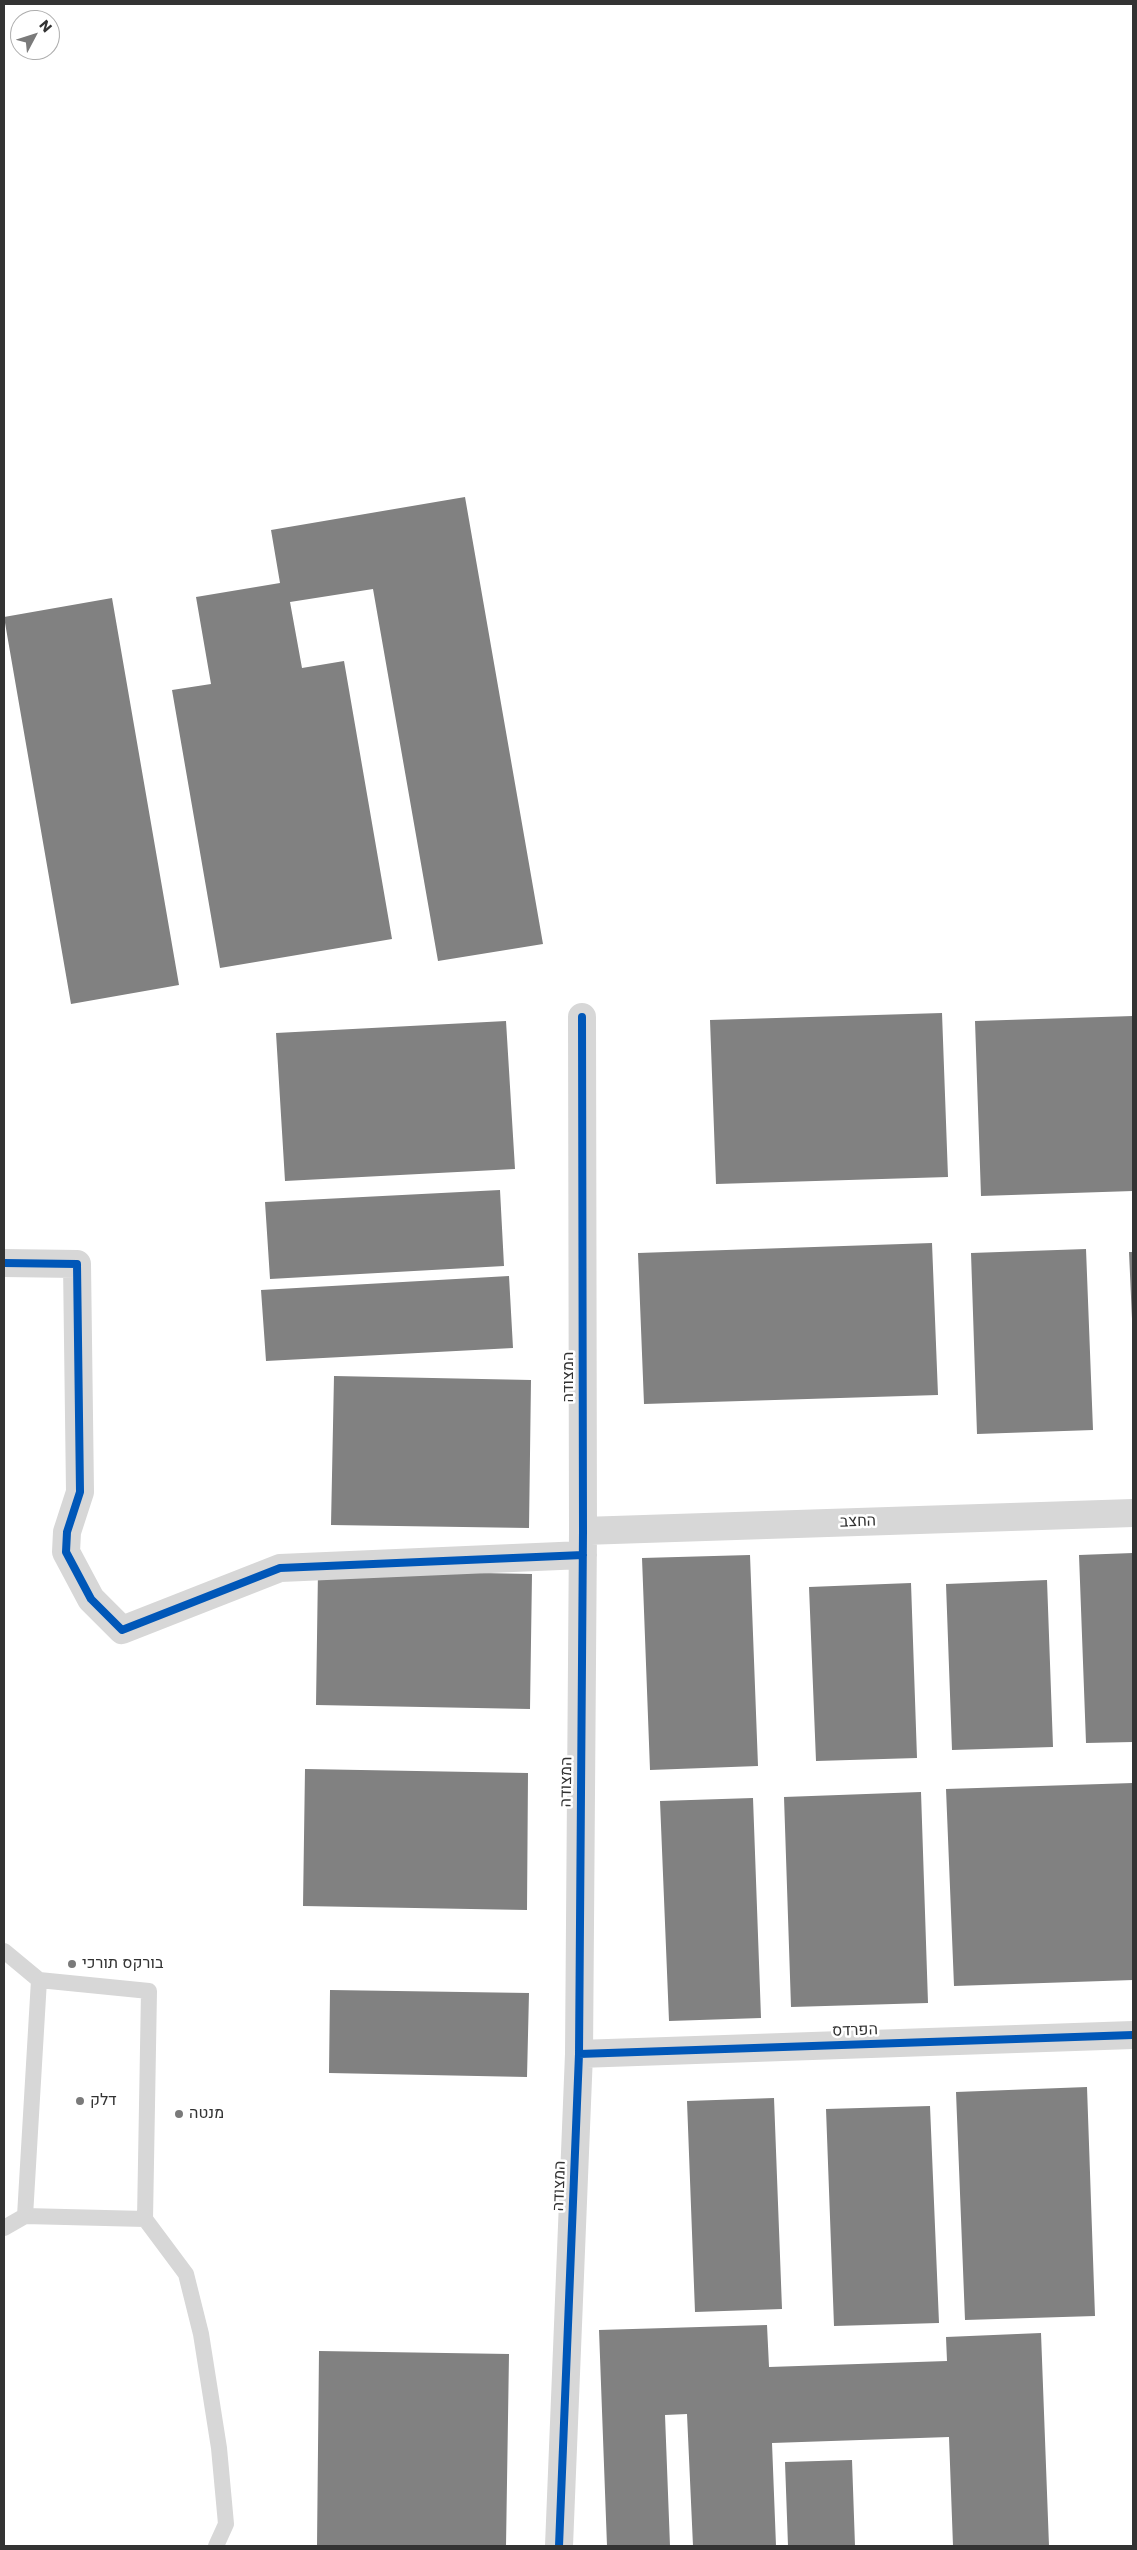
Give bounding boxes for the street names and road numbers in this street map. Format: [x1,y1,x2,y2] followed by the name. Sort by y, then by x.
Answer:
[559,1352,579,1402] street label: המצודה
[840,1512,876,1532] street label: החצב
[557,1756,577,1808] street label: המצודה
[832,2021,878,2041] street label: הפרדס
[550,2160,570,2212] street label: המצודה

